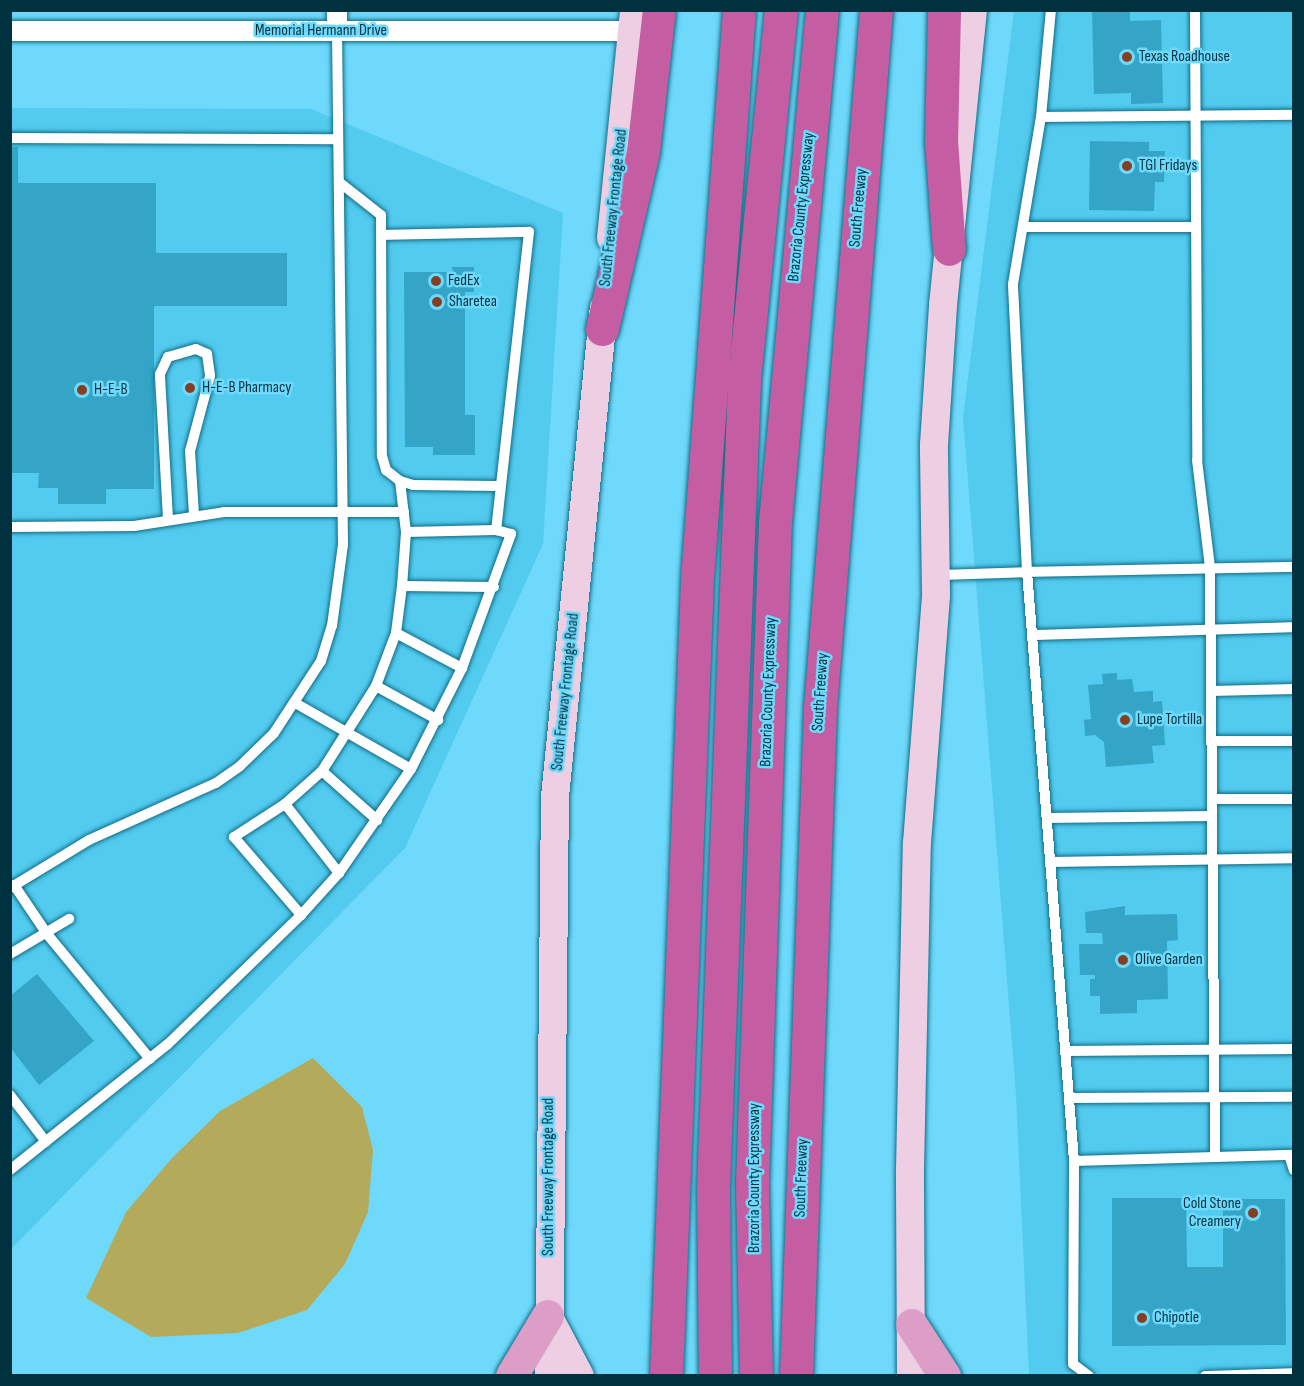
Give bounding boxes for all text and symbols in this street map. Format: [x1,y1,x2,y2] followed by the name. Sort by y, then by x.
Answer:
[255,21,387,41] street label: Memorial Hermann Drive
[1139,47,1230,67] place label: Texas Roadhouse
[1120,50,1134,64] marker: Texas Roadhouse
[596,128,632,288] street label: South Freeway Frontage Road
[785,131,819,283] street label: Brazoria County Expressway
[1139,156,1197,176] place label: TGI Fridays
[1120,159,1134,173] marker: TGI Fridays
[846,168,872,248] street label: South Freeway
[448,271,480,291] place label: FedEx
[429,274,443,288] marker: FedEx
[449,292,497,312] place label: Sharetea
[430,295,444,309] marker: Sharetea
[202,378,291,398] place label: H-E-B Pharmacy
[94,380,128,400] place label: H-E-B
[183,381,197,395] marker: H-E-B Pharmacy
[75,383,89,397] marker: H-E-B
[548,612,584,772] street label: South Freeway Frontage Road
[757,617,781,767] street label: Brazoria County Expressway
[809,652,833,732] street label: South Freeway
[1137,710,1202,730] place label: Lupe Tortilla
[1118,713,1132,727] marker: Lupe Tortilla
[1135,950,1203,970] place label: Olive Garden
[1116,953,1130,967] marker: Olive Garden
[539,1098,559,1256] street label: South Freeway Frontage Road
[745,1103,765,1253] street label: Brazoria County Expressway
[791,1138,813,1218] street label: South Freeway
[1183,1194,1241,1232] place label: Cold Stone Creamery
[1246,1206,1260,1220] marker: Cold Stone Creamery
[1154,1308,1199,1328] place label: Chipotle
[1135,1311,1149,1325] marker: Chipotle

